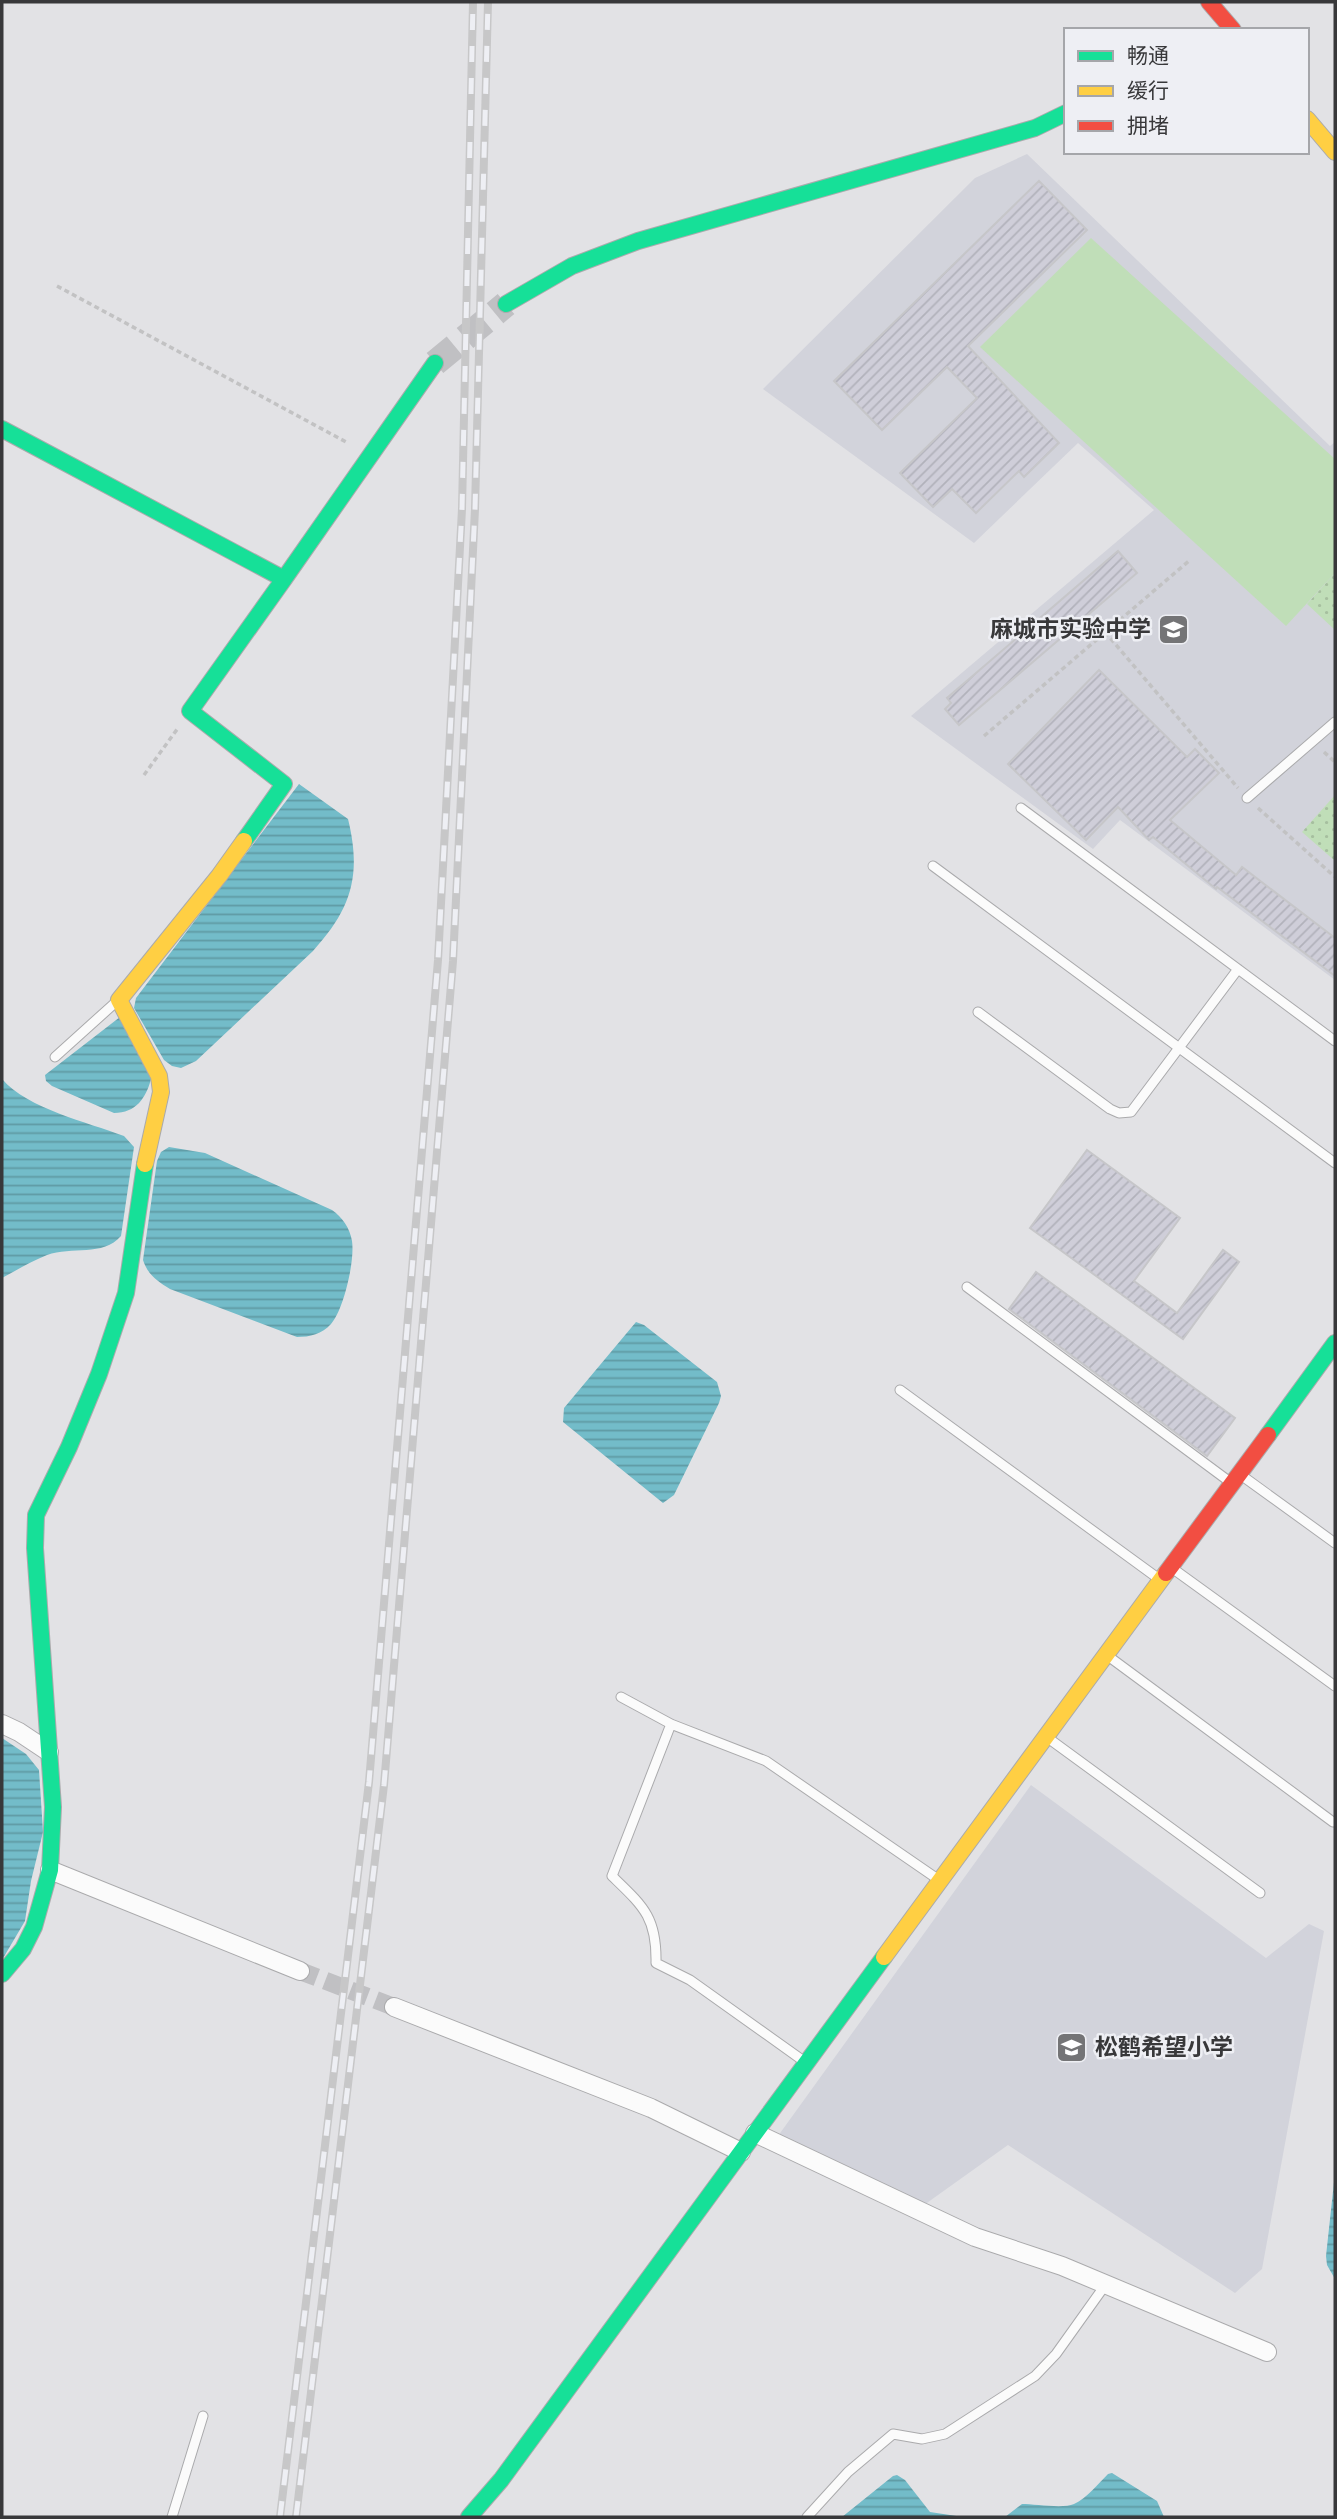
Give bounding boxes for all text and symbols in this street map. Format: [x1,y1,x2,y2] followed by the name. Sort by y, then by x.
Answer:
[1064,28,1309,154] legend
[1127,44,1169,68] text: 畅通
[1127,79,1169,103] text: 缓行
[1127,114,1169,138] text: 拥堵
[1157,612,1191,646] school or university icon: 麻城市实验中学
[990,616,1151,643] place label: 麻城市实验中学
[1055,2030,1089,2064] school or university icon: 松鹤希望小学
[1095,2034,1233,2061] place label: 松鹤希望小学

